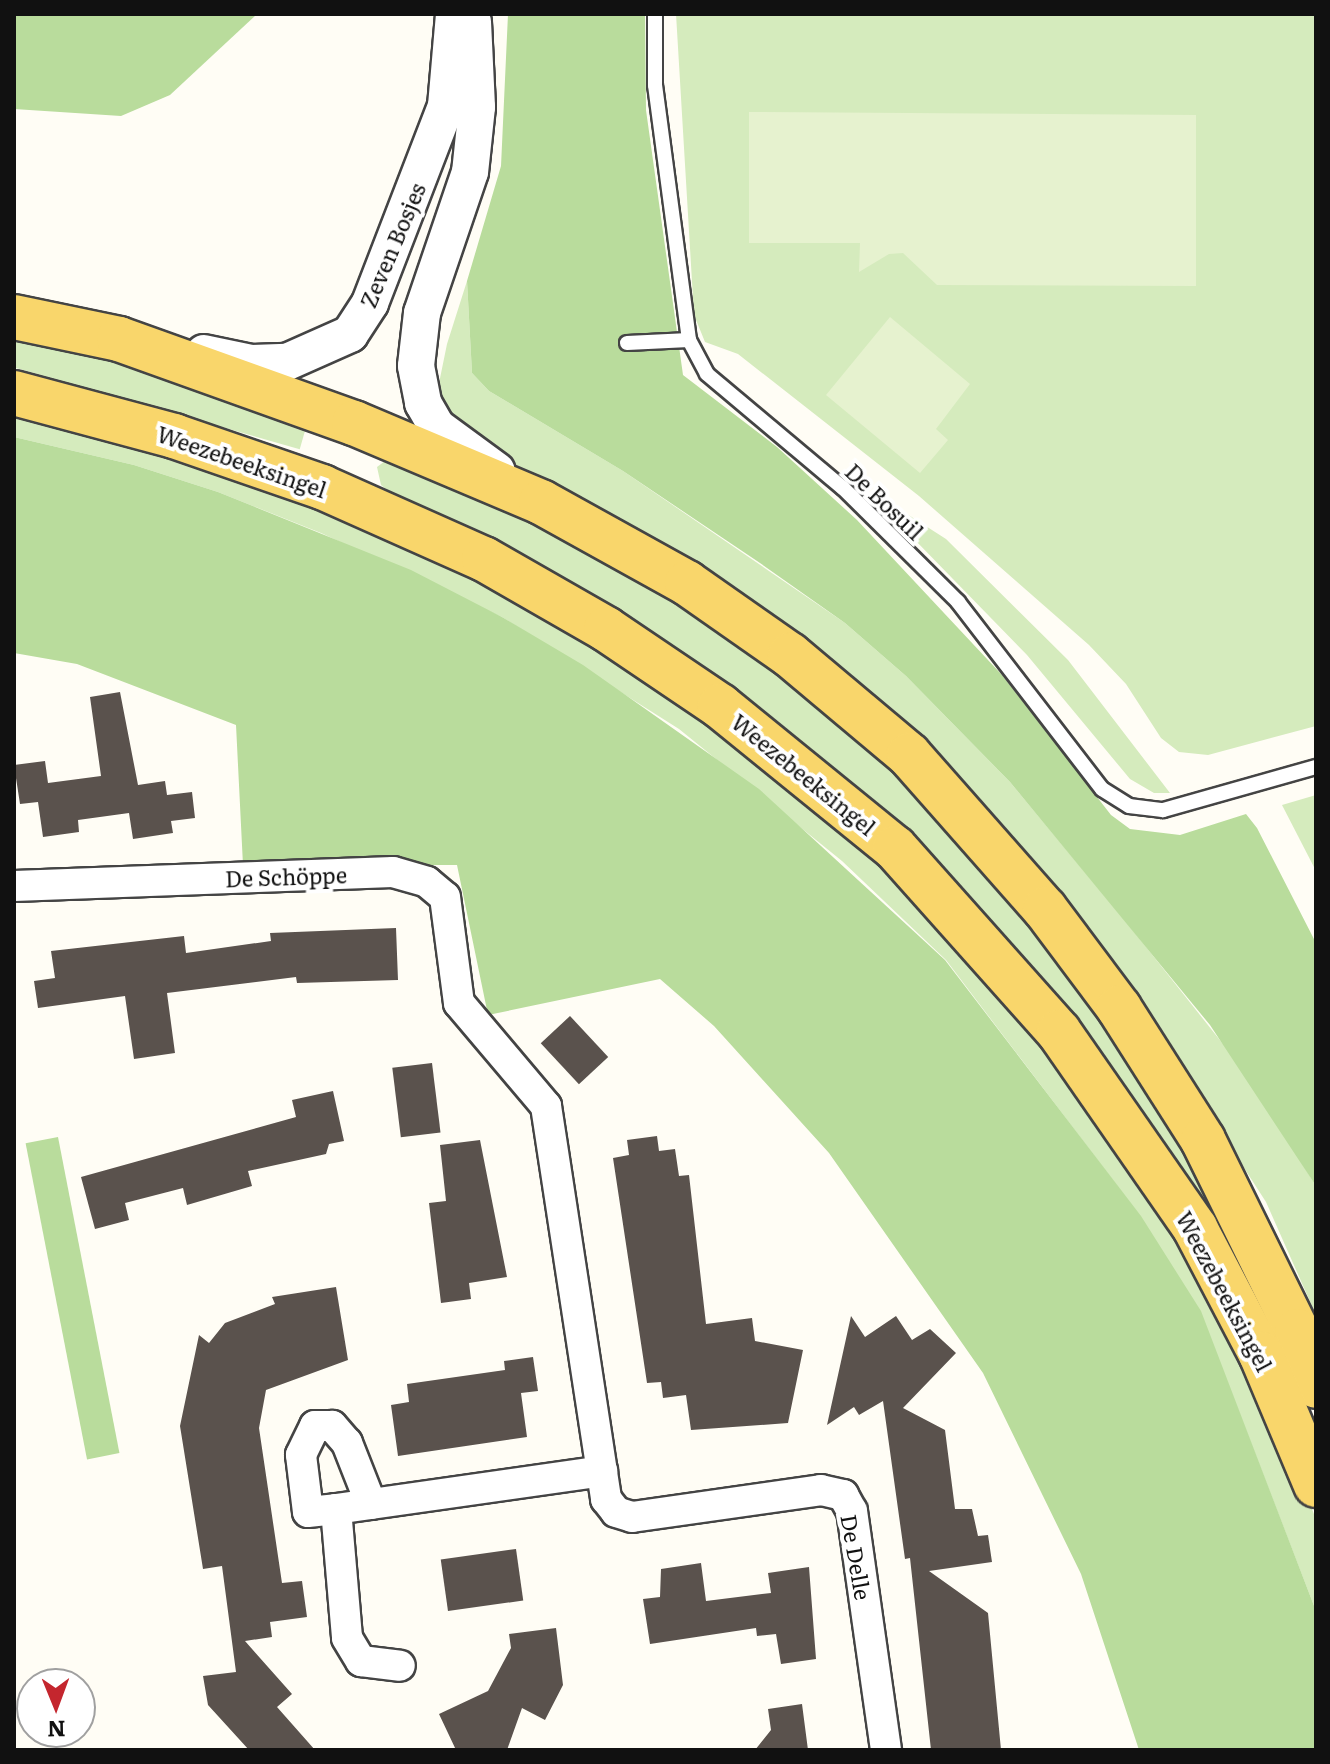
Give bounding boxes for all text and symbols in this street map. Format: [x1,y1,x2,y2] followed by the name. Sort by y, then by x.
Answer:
[354,179,430,311] street label: Zeven Bosjes
[154,420,330,502] street label: Weezebeeksingel
[841,457,929,545] street label: De Bosuil
[727,708,881,840] street label: Weezebeeksingel
[225,861,347,891] street label: De Schöppe
[1172,1206,1278,1376] street label: Weezebeeksingel
[836,1512,878,1602] street label: De Delle
[16,1668,96,1748] north arrow
[47,1714,66,1747] text: N

